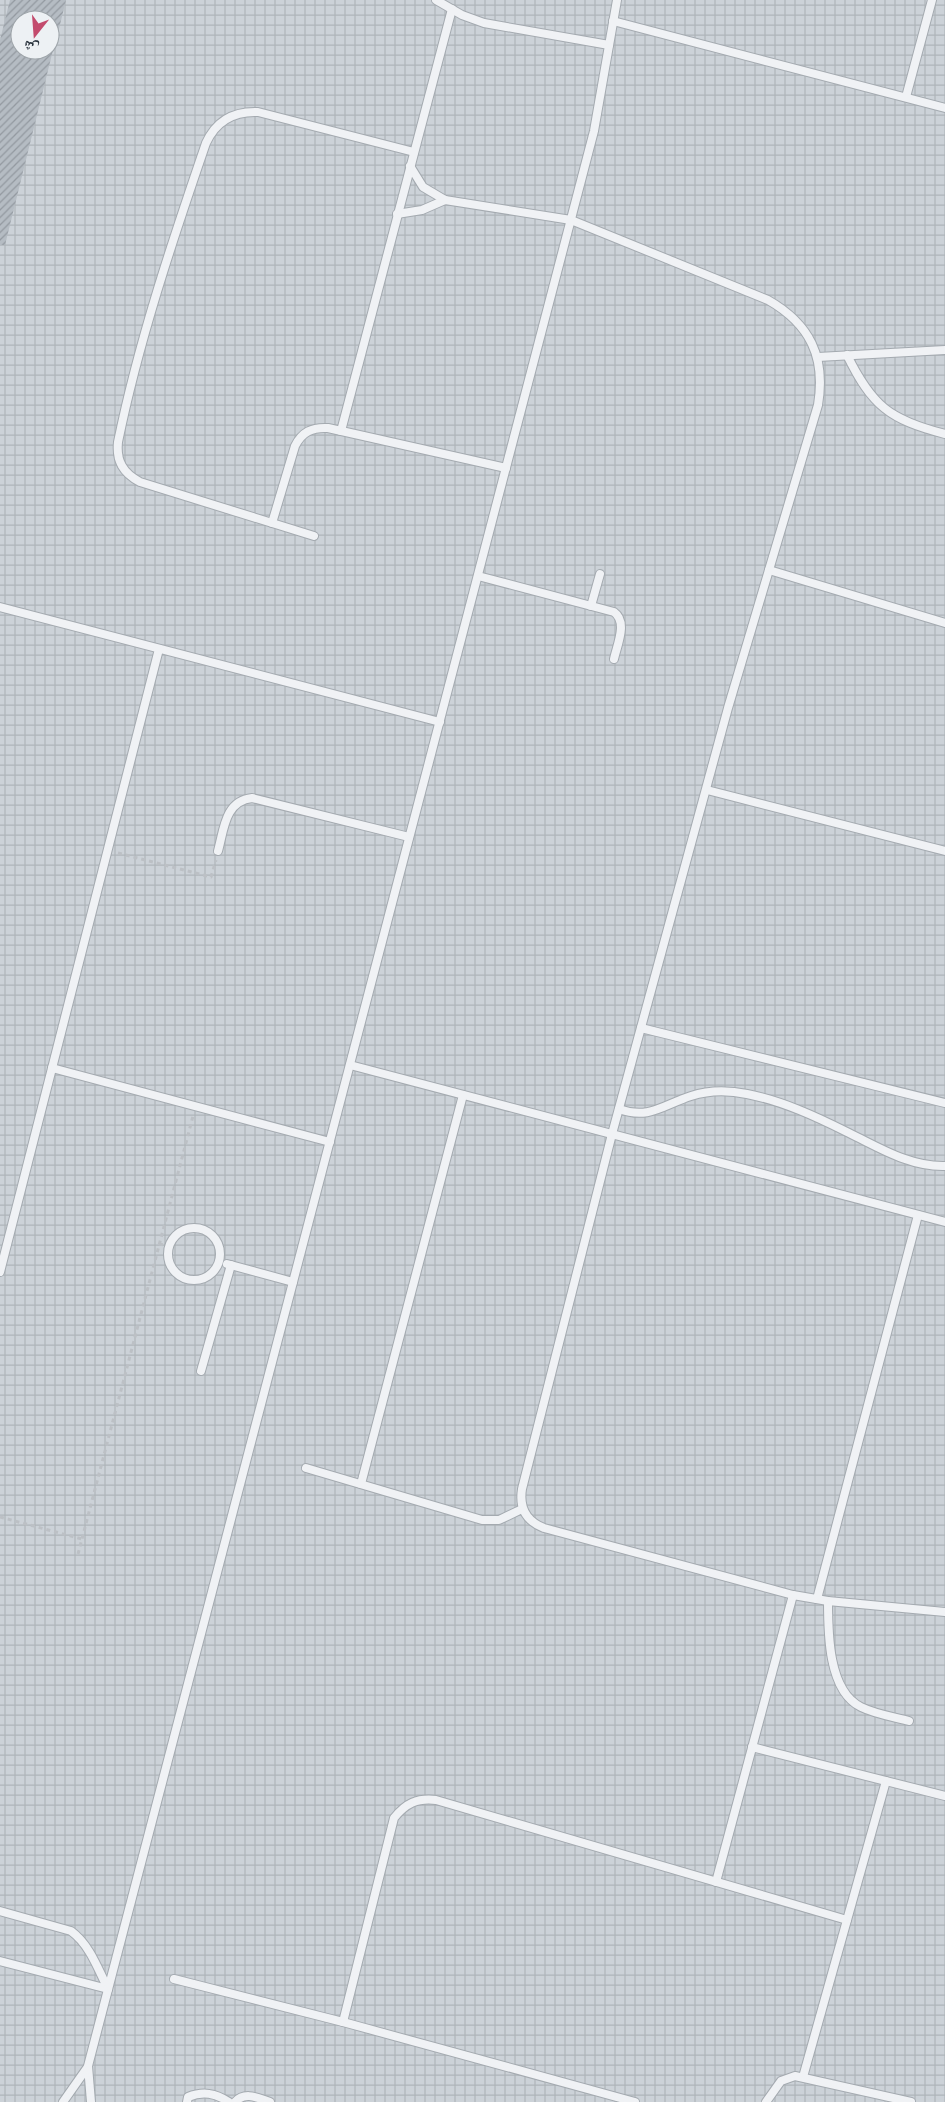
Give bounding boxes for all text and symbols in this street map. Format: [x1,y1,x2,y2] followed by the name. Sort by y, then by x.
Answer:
[10,10,60,60] north arrow
[21,37,41,59] text: ش

